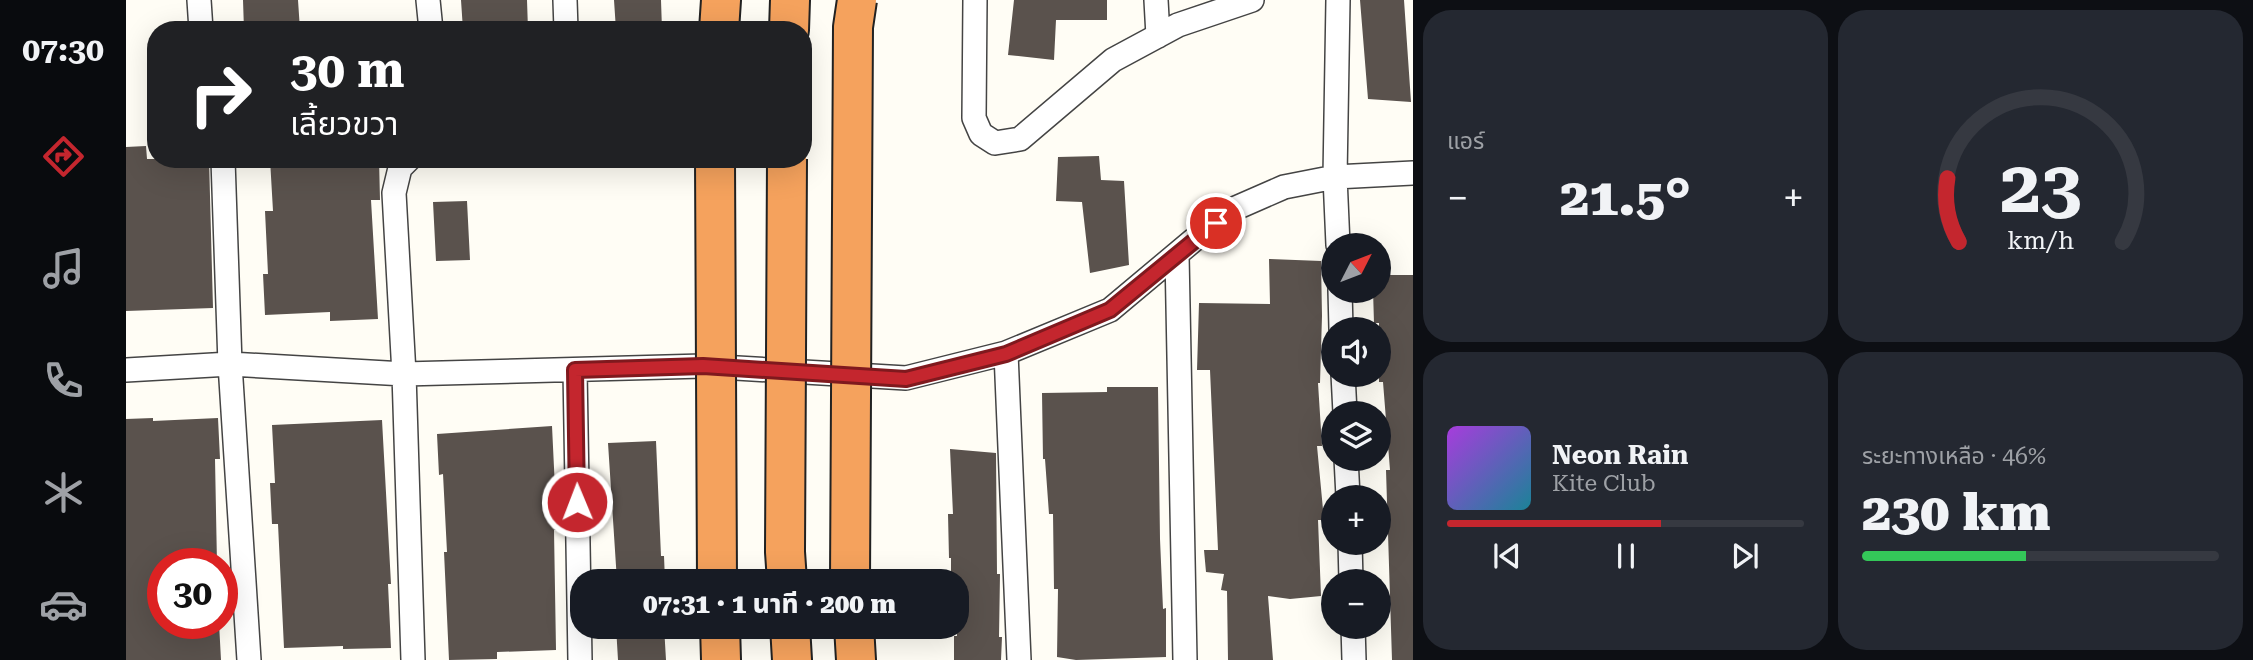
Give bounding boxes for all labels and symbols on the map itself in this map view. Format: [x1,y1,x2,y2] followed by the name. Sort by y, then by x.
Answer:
[1186,193,1246,253] pin
[1321,233,1391,303] north arrow
[540,465,614,539] position arrow
[147,548,238,639] speed limit sign: 30

